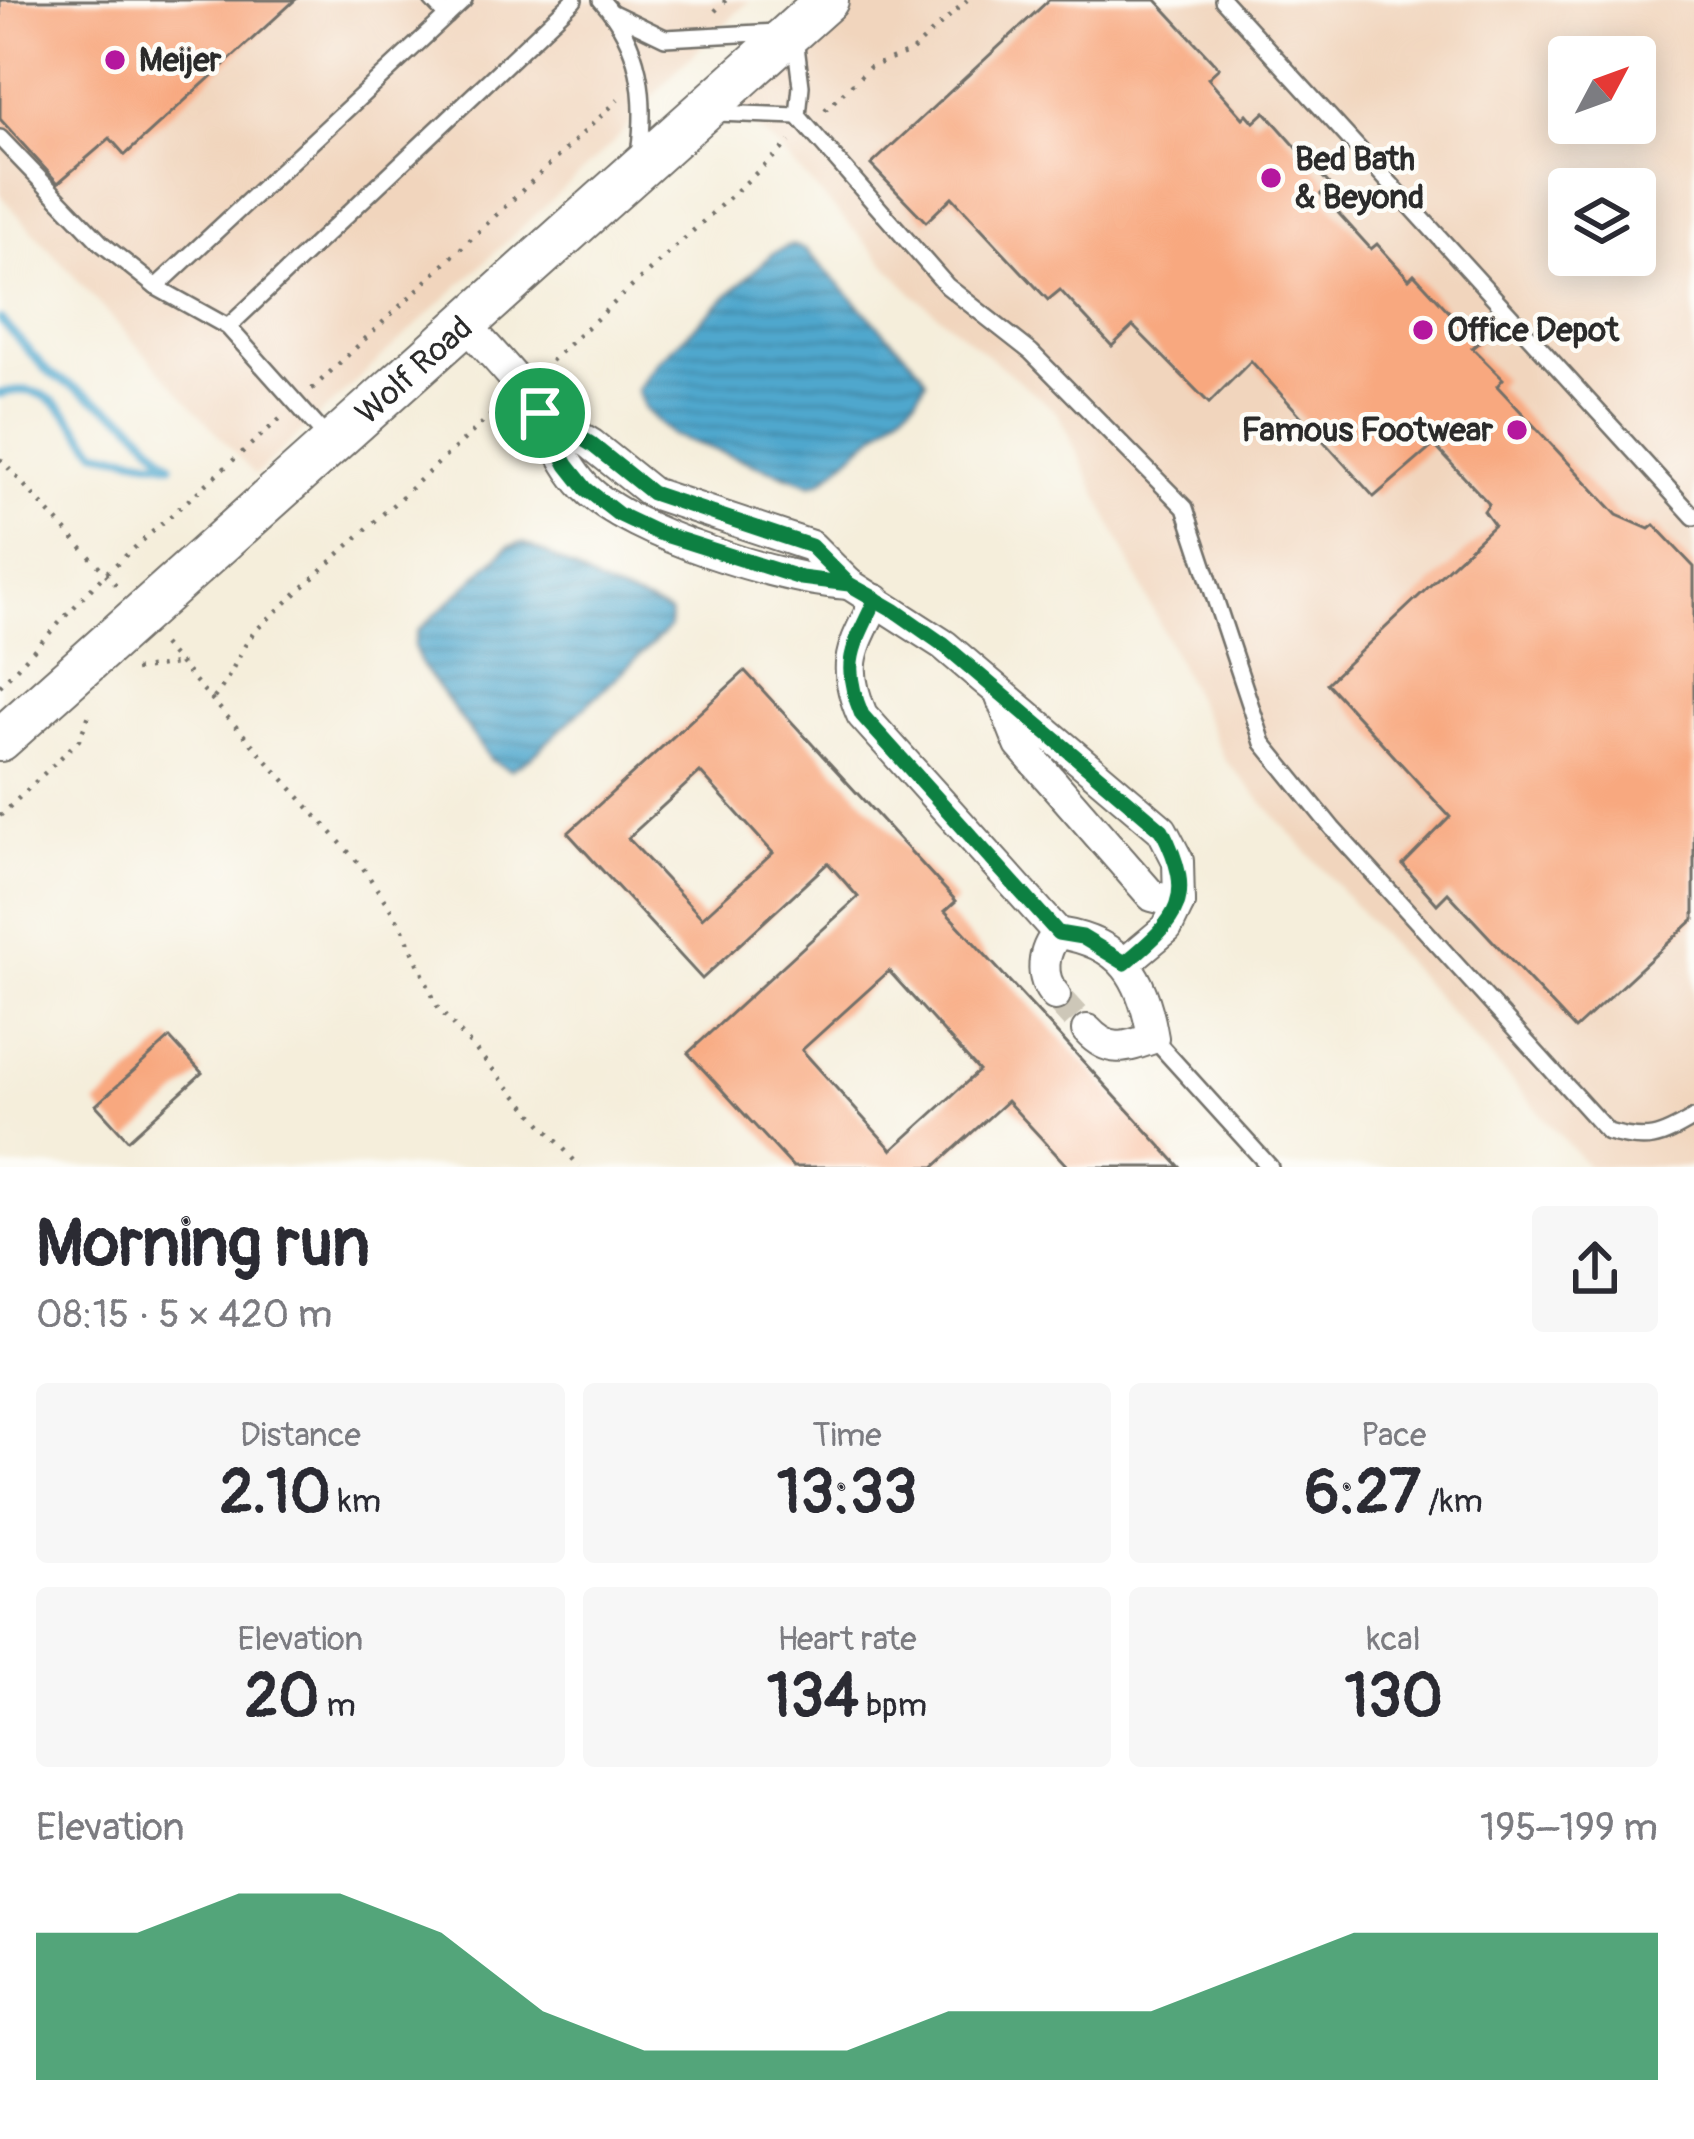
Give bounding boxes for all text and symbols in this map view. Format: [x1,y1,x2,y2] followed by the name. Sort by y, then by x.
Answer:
[1548,36,1656,144] north arrow
[1548,36,1656,276] map controls
[139,40,221,81] place label: Meijer
[102,47,128,73] marker: Meijer
[1295,139,1424,218] place label: Bed Bath & Beyond
[1258,165,1284,191] marker: Bed Bath & Beyond
[1548,168,1656,276] button: layers
[347,307,481,433] street label: Wolf Road
[1447,310,1620,351] place label: Office Depot
[1410,317,1436,343] marker: Office Depot
[489,362,591,464] pin
[507,380,573,446] icon: arrive
[1242,410,1493,451] place label: Famous Footwear
[1504,417,1530,443] marker: Famous Footwear
[36,1203,370,1286] text: Morning run
[1532,1206,1658,1332] button: share
[36,1290,332,1339] text: 08:15 · 5 × 420 m
[240,1415,361,1456] text: Distance
[813,1415,881,1456] text: Time
[1361,1415,1426,1456] text: Pace
[220,1456,331,1531] text: 2.10
[777,1456,917,1531] text: 13:33
[1305,1456,1421,1531] text: 6:27
[331,1481,381,1522] text: km
[1421,1481,1483,1522] text: /km
[237,1619,363,1660] text: Elevation
[777,1619,917,1660] text: Heart rate
[1367,1619,1421,1660] text: kcal
[245,1660,319,1735] text: 20
[767,1660,859,1735] text: 134
[1345,1660,1443,1735] text: 130
[319,1685,356,1726] text: m
[859,1685,927,1726] text: bpm
[36,1803,185,1852] text: Elevation
[1480,1803,1658,1852] text: 195–199 m

